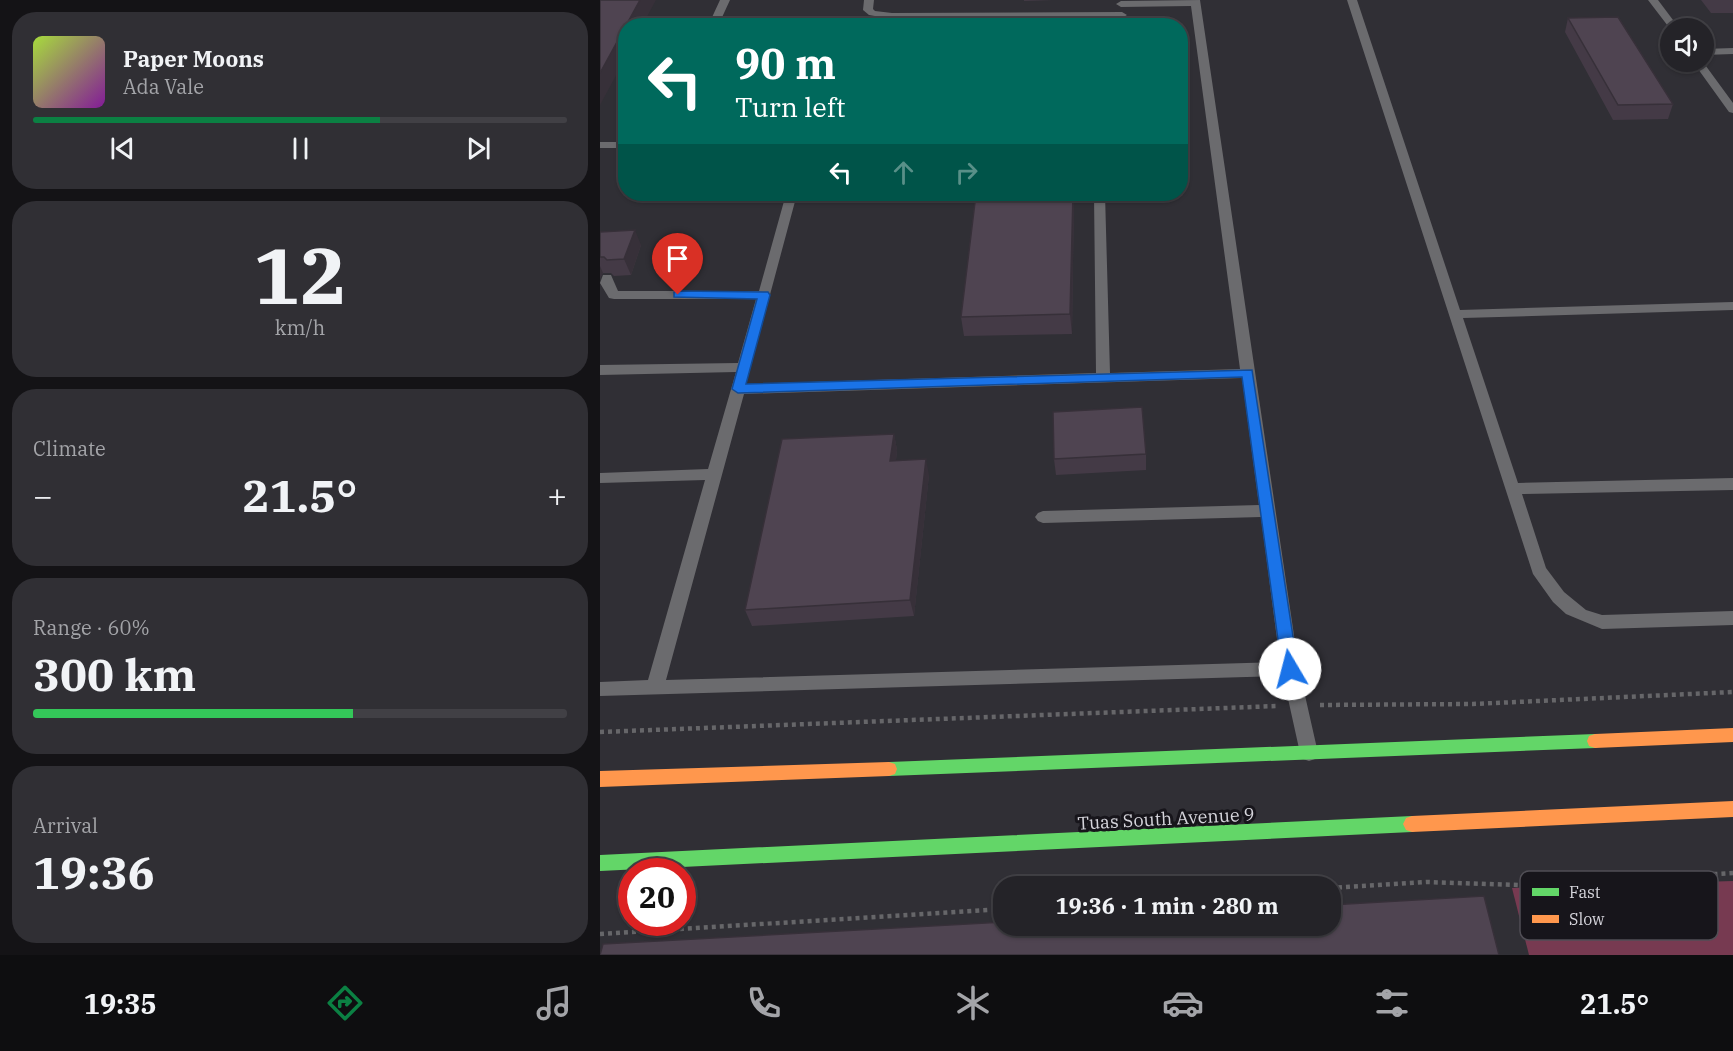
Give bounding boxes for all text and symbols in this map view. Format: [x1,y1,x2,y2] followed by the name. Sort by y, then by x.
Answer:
[1660,18,1714,72] map controls
[1660,18,1714,72] button: sound
[735,36,836,91] text: 90 m
[636,42,714,120] icon: left
[123,44,264,73] text: Paper Moons
[123,73,204,100] text: Ada Vale
[735,89,846,124] text: Turn left
[106,132,139,165] icon: previous
[284,132,317,165] icon: pause
[462,132,495,165] icon: next
[824,156,857,189] icon: left
[887,156,920,189] icon: ahead
[950,156,983,189] icon: right
[253,224,347,325] text: 12
[652,233,703,295] pin
[661,242,694,275] icon: arrive
[275,314,325,341] text: km/h
[33,435,106,462] text: Climate
[243,466,357,524] text: 21.5°
[33,474,53,517] text: −
[547,474,567,517] text: +
[33,614,150,641] text: Range · 60%
[1258,637,1322,701] position arrow
[33,645,196,703] text: 300 km
[1077,802,1255,835] street label: Tuas South Avenue 9
[33,812,98,839] text: Arrival
[33,843,155,901] text: 19:36
[618,858,696,936] speed limit sign: 20
[1520,871,1718,940] legend
[1569,882,1601,902] text: Fast
[1055,891,1279,920] text: 19:36 · 1 min · 280 m
[1569,909,1605,929] text: Slow
[324,982,366,1024] icon: directions
[533,982,575,1024] icon: music
[743,982,785,1024] icon: phone
[952,982,994,1024] icon: climate
[1162,982,1204,1024] icon: car
[1371,982,1413,1024] icon: filters
[84,986,157,1021] text: 19:35
[1580,986,1649,1021] text: 21.5°

